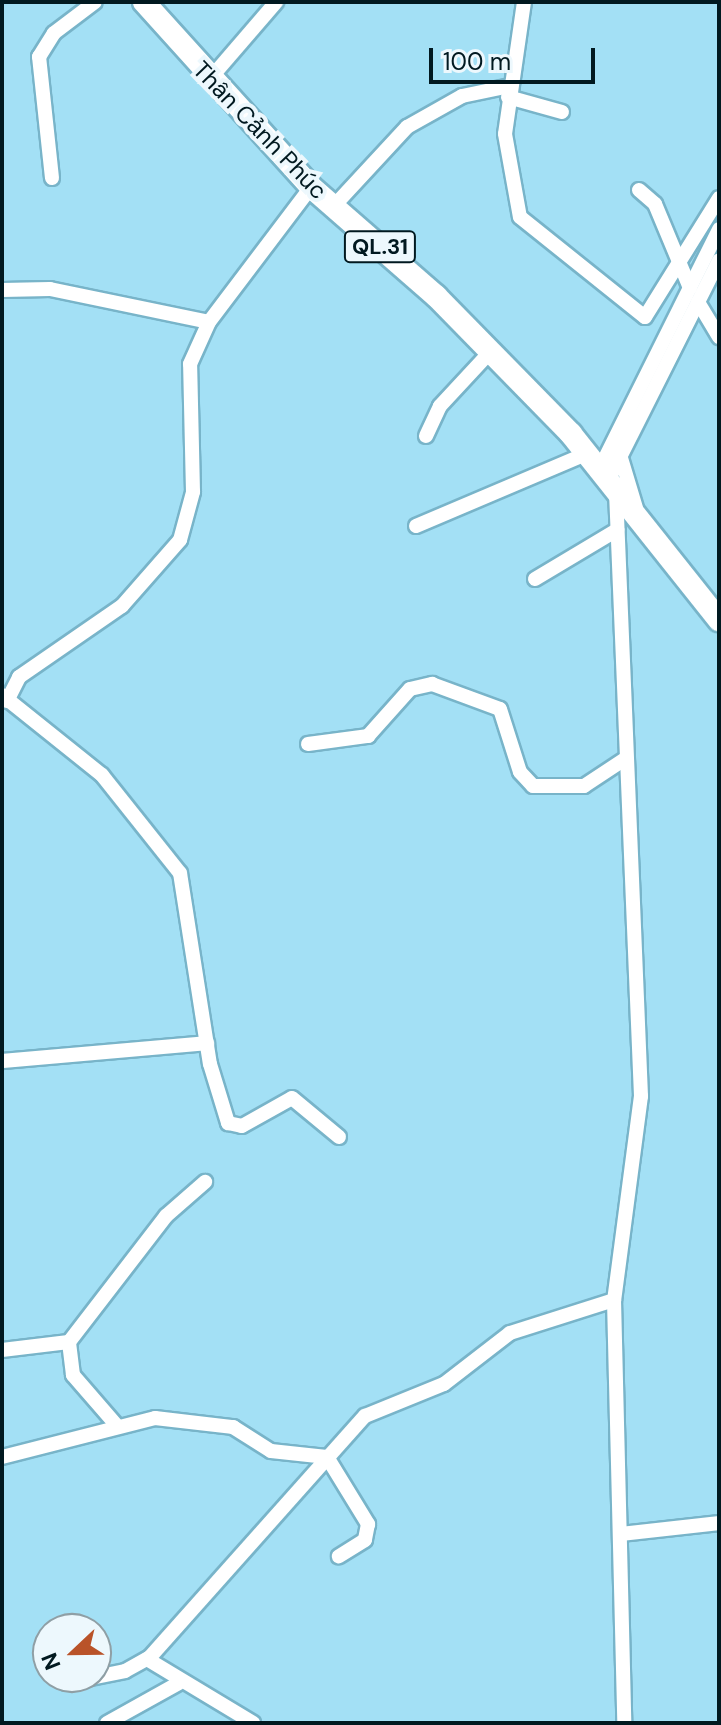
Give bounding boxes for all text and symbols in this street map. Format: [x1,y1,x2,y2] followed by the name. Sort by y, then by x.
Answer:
[433,32,599,82] scale bar
[443,46,511,77] text: 100 m
[187,55,333,205] street label: Thân Cảnh Phúc
[342,229,418,265] road number: QL.31
[32,1613,112,1693] north arrow
[35,1649,68,1674] text: N

